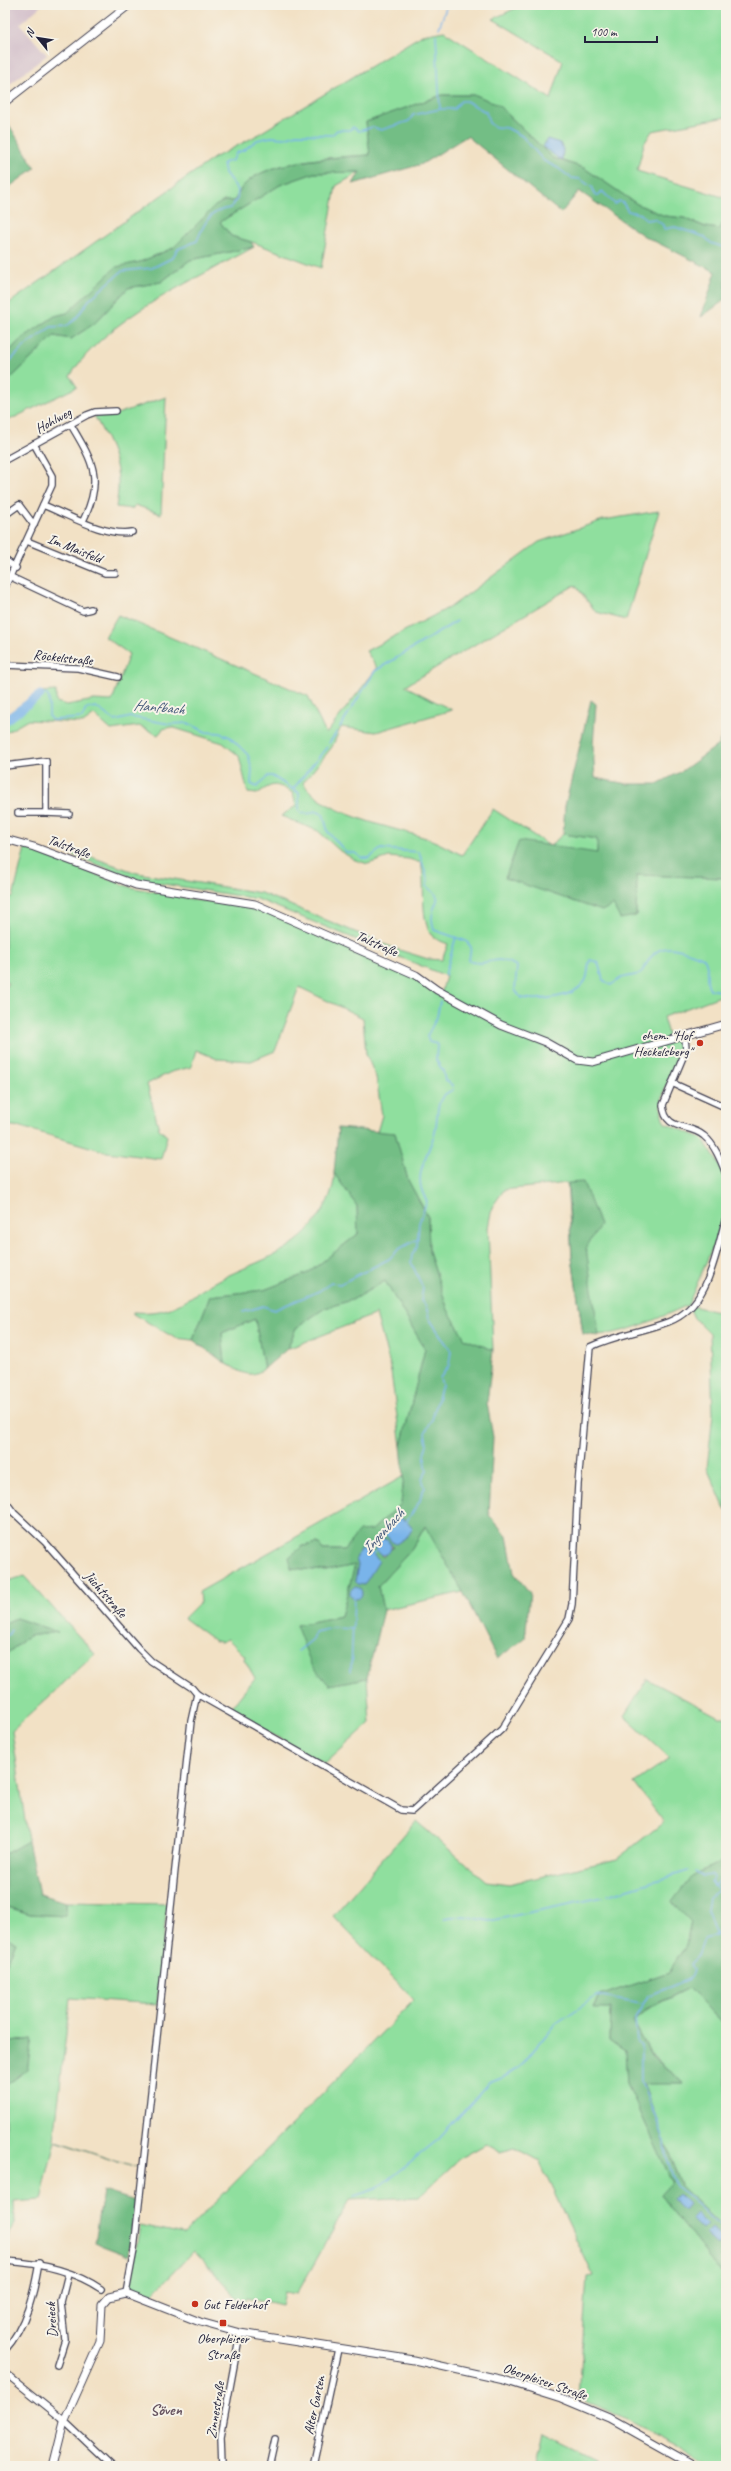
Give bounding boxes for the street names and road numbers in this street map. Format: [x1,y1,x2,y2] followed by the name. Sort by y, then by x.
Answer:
[32,403,75,437] street label: Hohlweg
[45,530,107,568] street label: Im Maisfeld
[32,646,95,669] street label: Röckelstraße
[45,831,94,862] street label: Talstraße
[353,927,402,961] street label: Talstraße
[80,1567,131,1622] street label: Jüchtstraße
[42,2301,61,2338] street label: Dreieck
[501,2359,590,2404] street label: Oberpleiser Straße
[300,2373,329,2436] street label: Alter Garten
[203,2379,229,2440] street label: Zinnestraße

